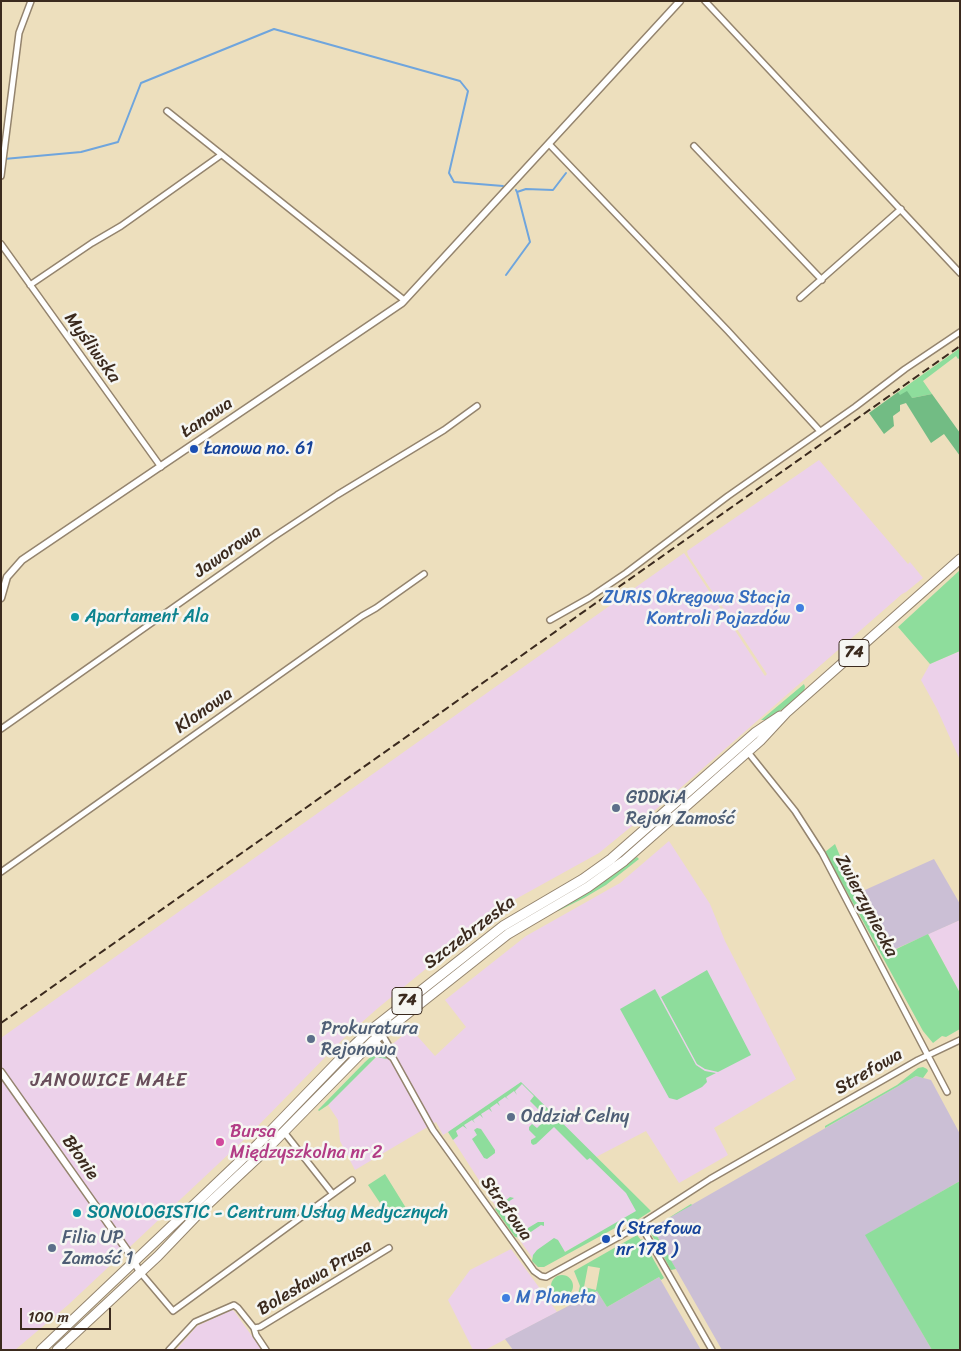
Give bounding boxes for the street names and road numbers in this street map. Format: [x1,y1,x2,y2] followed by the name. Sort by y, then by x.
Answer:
[59,309,125,387] street label: Myśliwska
[177,393,237,443] street label: Łanowa
[190,521,266,583] street label: Jaworowa
[839,640,869,666] road number: 74
[171,683,237,739] street label: Klonowa
[830,851,902,961] street label: Zwierzyniecka
[420,892,520,974] street label: Szczebrzeska
[392,988,422,1014] road number: 74
[831,1044,907,1100] street label: Strefowa
[57,1131,103,1185] street label: Błonie
[475,1173,537,1245] street label: Strefowa
[254,1235,376,1321] street label: Bolesława Prusa

